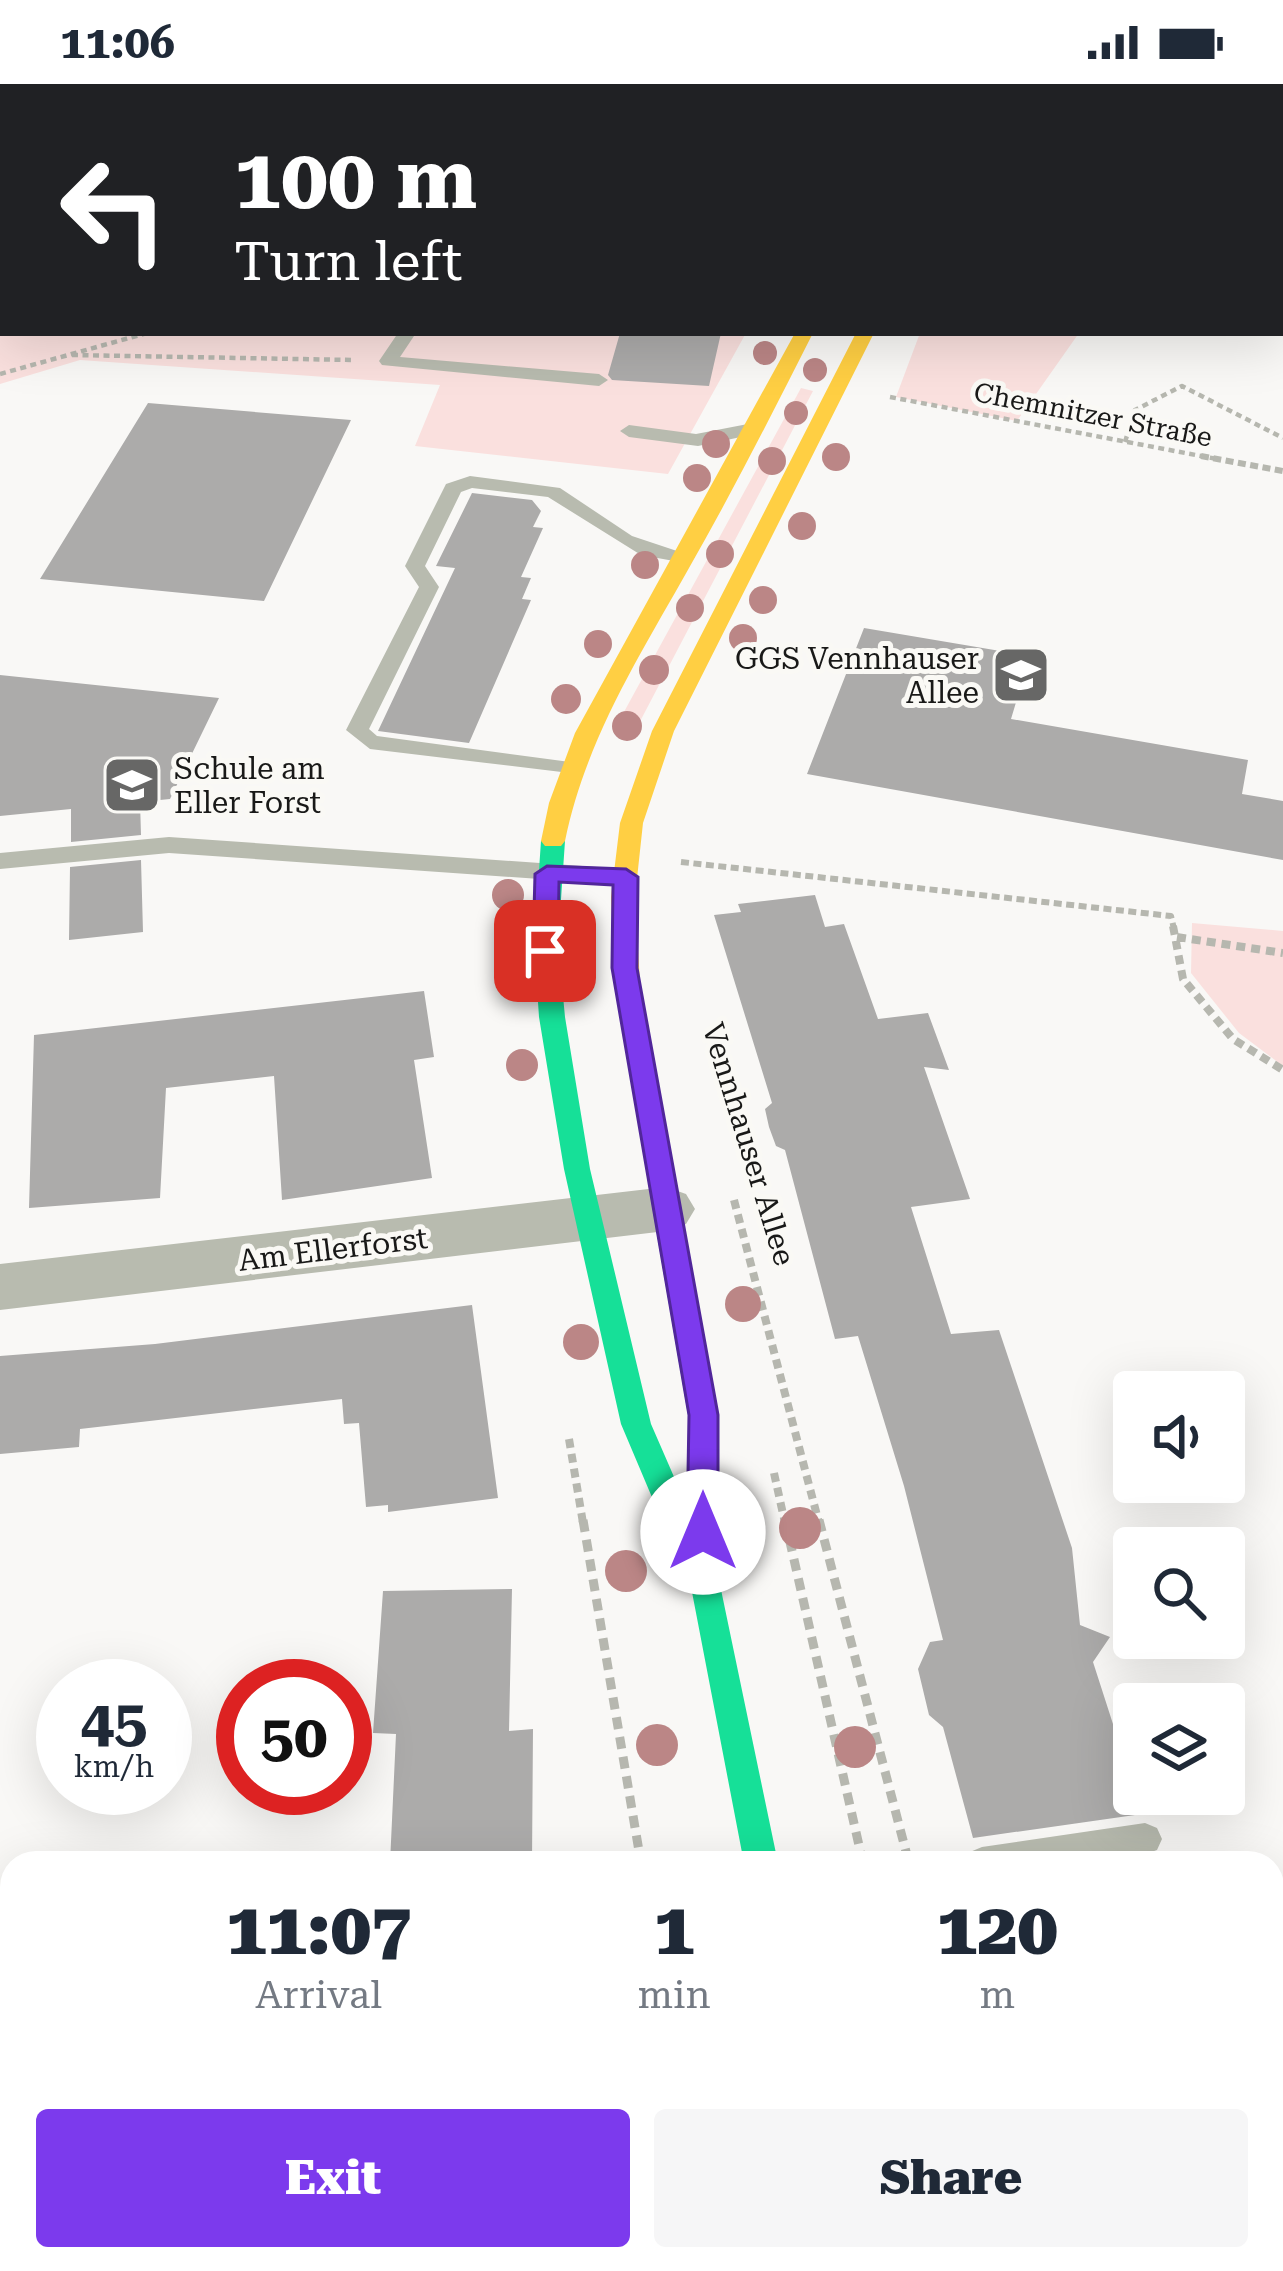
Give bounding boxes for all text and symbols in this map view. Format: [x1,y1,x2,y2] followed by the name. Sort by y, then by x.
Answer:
[60,16,175,69] text: 11:06
[234,130,477,228] text: 100 m
[36,132,192,288] icon: left
[234,230,462,293] text: Turn left
[971,376,1215,454] street label: Chemnitzer Straße
[735,641,979,710] place label: GGS Vennhauser Allee
[990,644,1052,706] school or university icon: GGS Vennhauser Allee
[174,751,325,820] place label: Schule am Eller Forst
[101,754,163,816] school or university icon: Schule am Eller Forst
[494,900,596,1002] pin
[512,918,578,984] icon: arrive
[695,1018,803,1270] street label: Vennhauser Allee
[236,1220,430,1278] street label: Am Ellerforst
[1113,1371,1245,1815] map controls
[1113,1371,1245,1503] button: sound
[640,1469,766,1595] position arrow
[1113,1527,1245,1659] button: search
[216,1659,372,1815] speed limit sign: 50
[1113,1683,1245,1815] button: layers
[80,1686,148,1757] text: 45
[74,1749,154,1784] text: km/h
[226,1887,411,1972] text: 11:07
[654,1887,694,1972] text: 1
[937,1887,1058,1972] text: 120
[255,1972,382,2018] text: Arrival
[638,1972,711,2018] text: min
[980,1972,1015,2018] text: m
[36,2109,630,2247] button: Exit
[654,2109,1248,2247] button: Share

